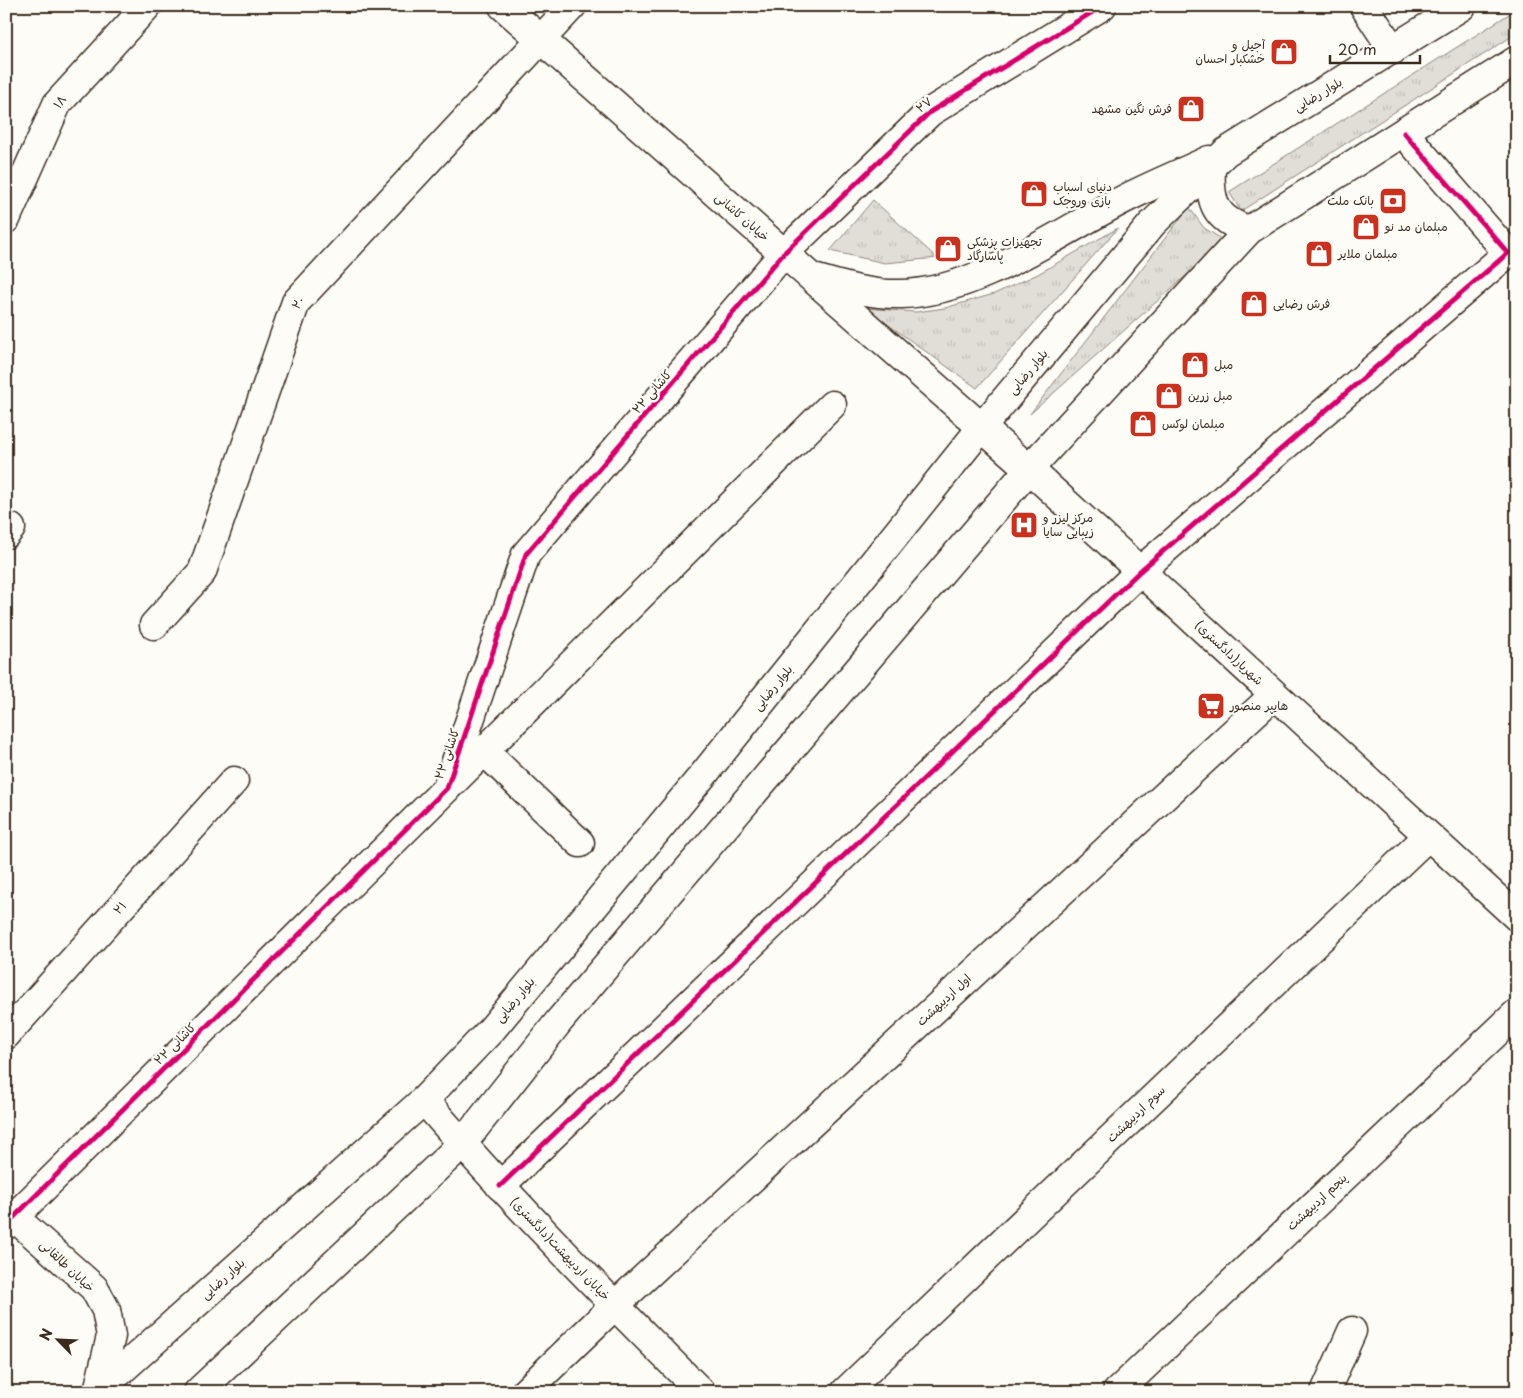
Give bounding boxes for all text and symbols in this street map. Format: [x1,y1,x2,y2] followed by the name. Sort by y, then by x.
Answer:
[1330,32,1420,64] scale bar
[1196,35,1266,67] place label: آجیل و خشکبار احسان
[1269,37,1299,67] shop icon: آجیل و خشکبار احسان
[1338,37,1377,60] text: 20 m
[1290,73,1345,116] street label: بلوار رضایی
[48,91,70,112] street label: ۱۸
[911,92,935,116] street label: ۲۷
[1176,94,1206,124] shop icon: فرش نگین مشهد
[1091,99,1172,117] place label: فرش نگین مشهد
[1053,177,1112,209] place label: دنیای اسباب بازی وروجک
[1019,179,1049,209] shop icon: دنیای اسباب بازی وروجک
[1378,186,1408,216] bank icon: بانک ملت
[712,188,774,245] street label: خیابان کاشانی
[1327,191,1374,209] place label: بانک ملت
[1351,212,1381,242] shop icon: مبلمان مد نو
[1384,217,1448,235] place label: مبلمان مد نو
[967,232,1042,264] place label: تجهیزات پزشکی پاسارگاد
[933,234,963,264] shop icon: تجهیزات پزشکی پاسارگاد
[1304,239,1334,269] shop icon: مبلمان ملایر
[1337,244,1398,262] place label: مبلمان ملایر
[1239,289,1269,319] shop icon: فرش رضایی
[286,293,308,312] street label: ۲۰
[1273,294,1330,312] place label: فرش رضایی
[1003,345,1052,398] street label: بلوار رضایی
[1180,350,1210,380] shop icon: مبل
[1214,355,1233,373] place label: مبل
[627,365,675,417] street label: کاشانی ۲۲
[1154,381,1184,411] shop icon: مبل زرین
[1188,386,1233,404] place label: مبل زرین
[1128,409,1158,439] shop icon: مبلمان لوکس
[1162,414,1225,432] place label: مبلمان لوکس
[1042,508,1094,540] place label: مرکز لیزر و زیبایی سایا
[1009,510,1039,540] hospital icon: مرکز لیزر و زیبایی سایا
[1191,616,1268,689] street label: شهریار(دادگستری)
[748,661,796,714] street label: بلوار رضایی
[1196,691,1226,721] supermarket icon: هایپر منصور
[1229,696,1288,714] place label: هایپر منصور
[429,726,463,782] street label: کاشانی ۲۲
[108,897,130,918] street label: ۲۱
[912,969,975,1029] street label: اول اردیبهشت
[490,973,539,1026] street label: بلوار رضایی
[149,1018,199,1068] street label: کاشانی ۲۲
[1102,1081,1169,1147] street label: سوم اردیبهشت
[1282,1169,1351,1235] street label: پنجم اردیبهشت
[507,1193,615,1304] street label: خیابان اردیبهشت(دادگستری)
[36,1235,99,1295] street label: خیابان طالقانی
[196,1253,248,1303] street label: بلوار رضایی
[32,1316,82,1366] north arrow
[34,1325,58,1344] text: N

